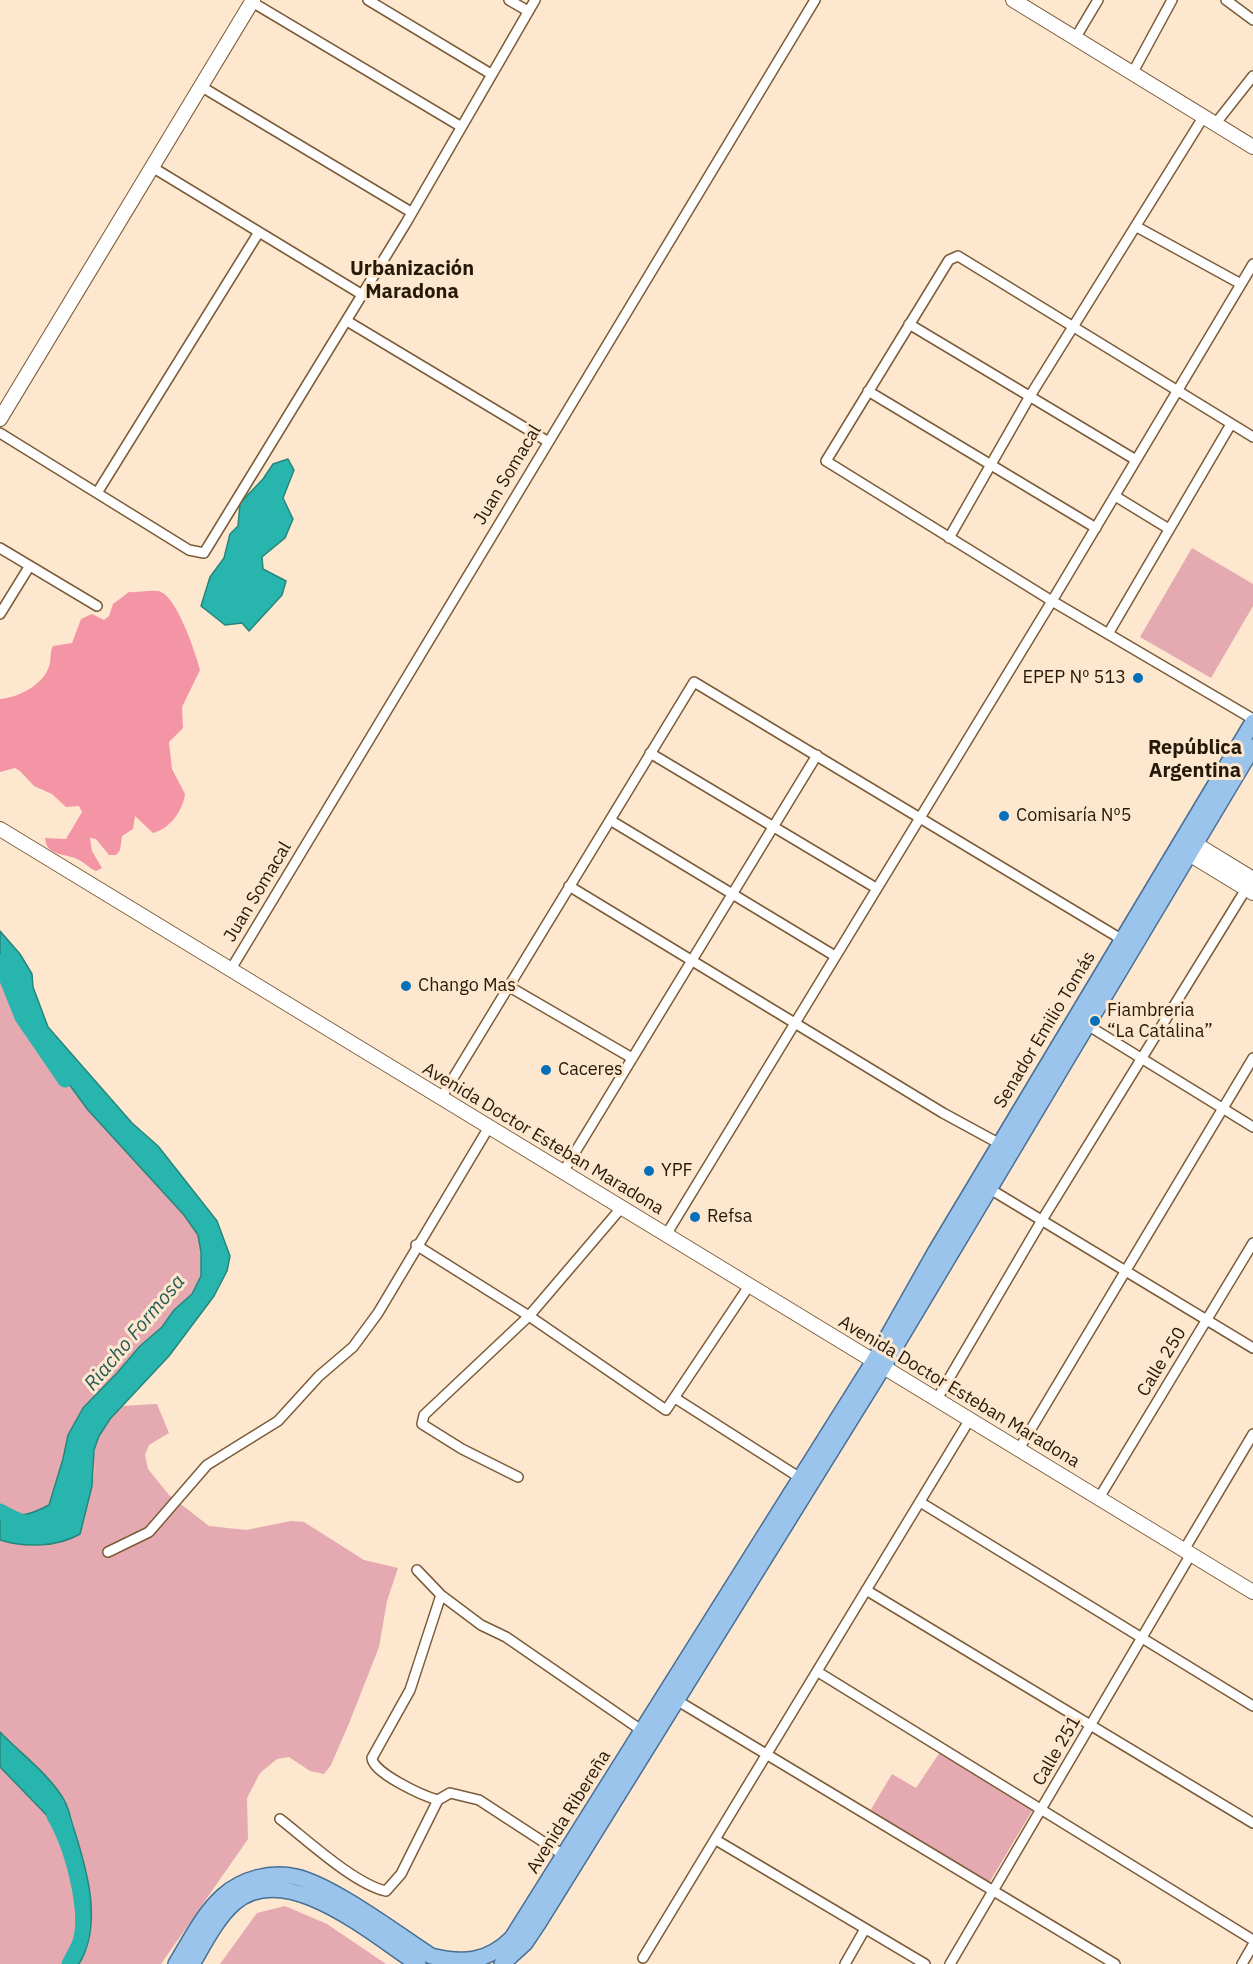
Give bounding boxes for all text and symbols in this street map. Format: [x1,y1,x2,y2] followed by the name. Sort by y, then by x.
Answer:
[350,257,474,304] district label: Urbanización Maradona
[470,421,546,529] street label: Juan Somacal
[1022,667,1126,689] place label: EPEP Nº 513
[1131,671,1145,685] marker: EPEP Nº 513
[1148,736,1242,783] district label: República Argentina
[1016,805,1132,827] place label: Comisaría Nº5
[997,809,1011,823] marker: Comisaría Nº5
[220,838,296,946] street label: Juan Somacal
[990,948,1100,1112] street label: Senador Emilio Tomás
[418,975,516,997] place label: Chango Mas
[399,979,413,993] marker: Chango Mas
[1107,1000,1213,1042] place label: Fiambreria “La Catalina”
[1088,1014,1102,1028] marker: Fiambreria “La Catalina”
[418,1058,668,1220] street label: Avenida Doctor Esteban Maradona
[558,1059,623,1081] place label: Caceres
[539,1063,553,1077] marker: Caceres
[661,1160,693,1182] place label: YPF
[642,1164,656,1178] marker: YPF
[707,1206,752,1228] place label: Refsa
[688,1210,702,1224] marker: Refsa
[80,1270,190,1396] water label: Riacho Formosa
[834,1311,1084,1473] street label: Avenida Doctor Esteban Maradona
[1133,1323,1191,1401] street label: Calle 250
[1028,1712,1086,1790] street label: Calle 251
[522,1746,616,1878] street label: Avenida Ribereña

